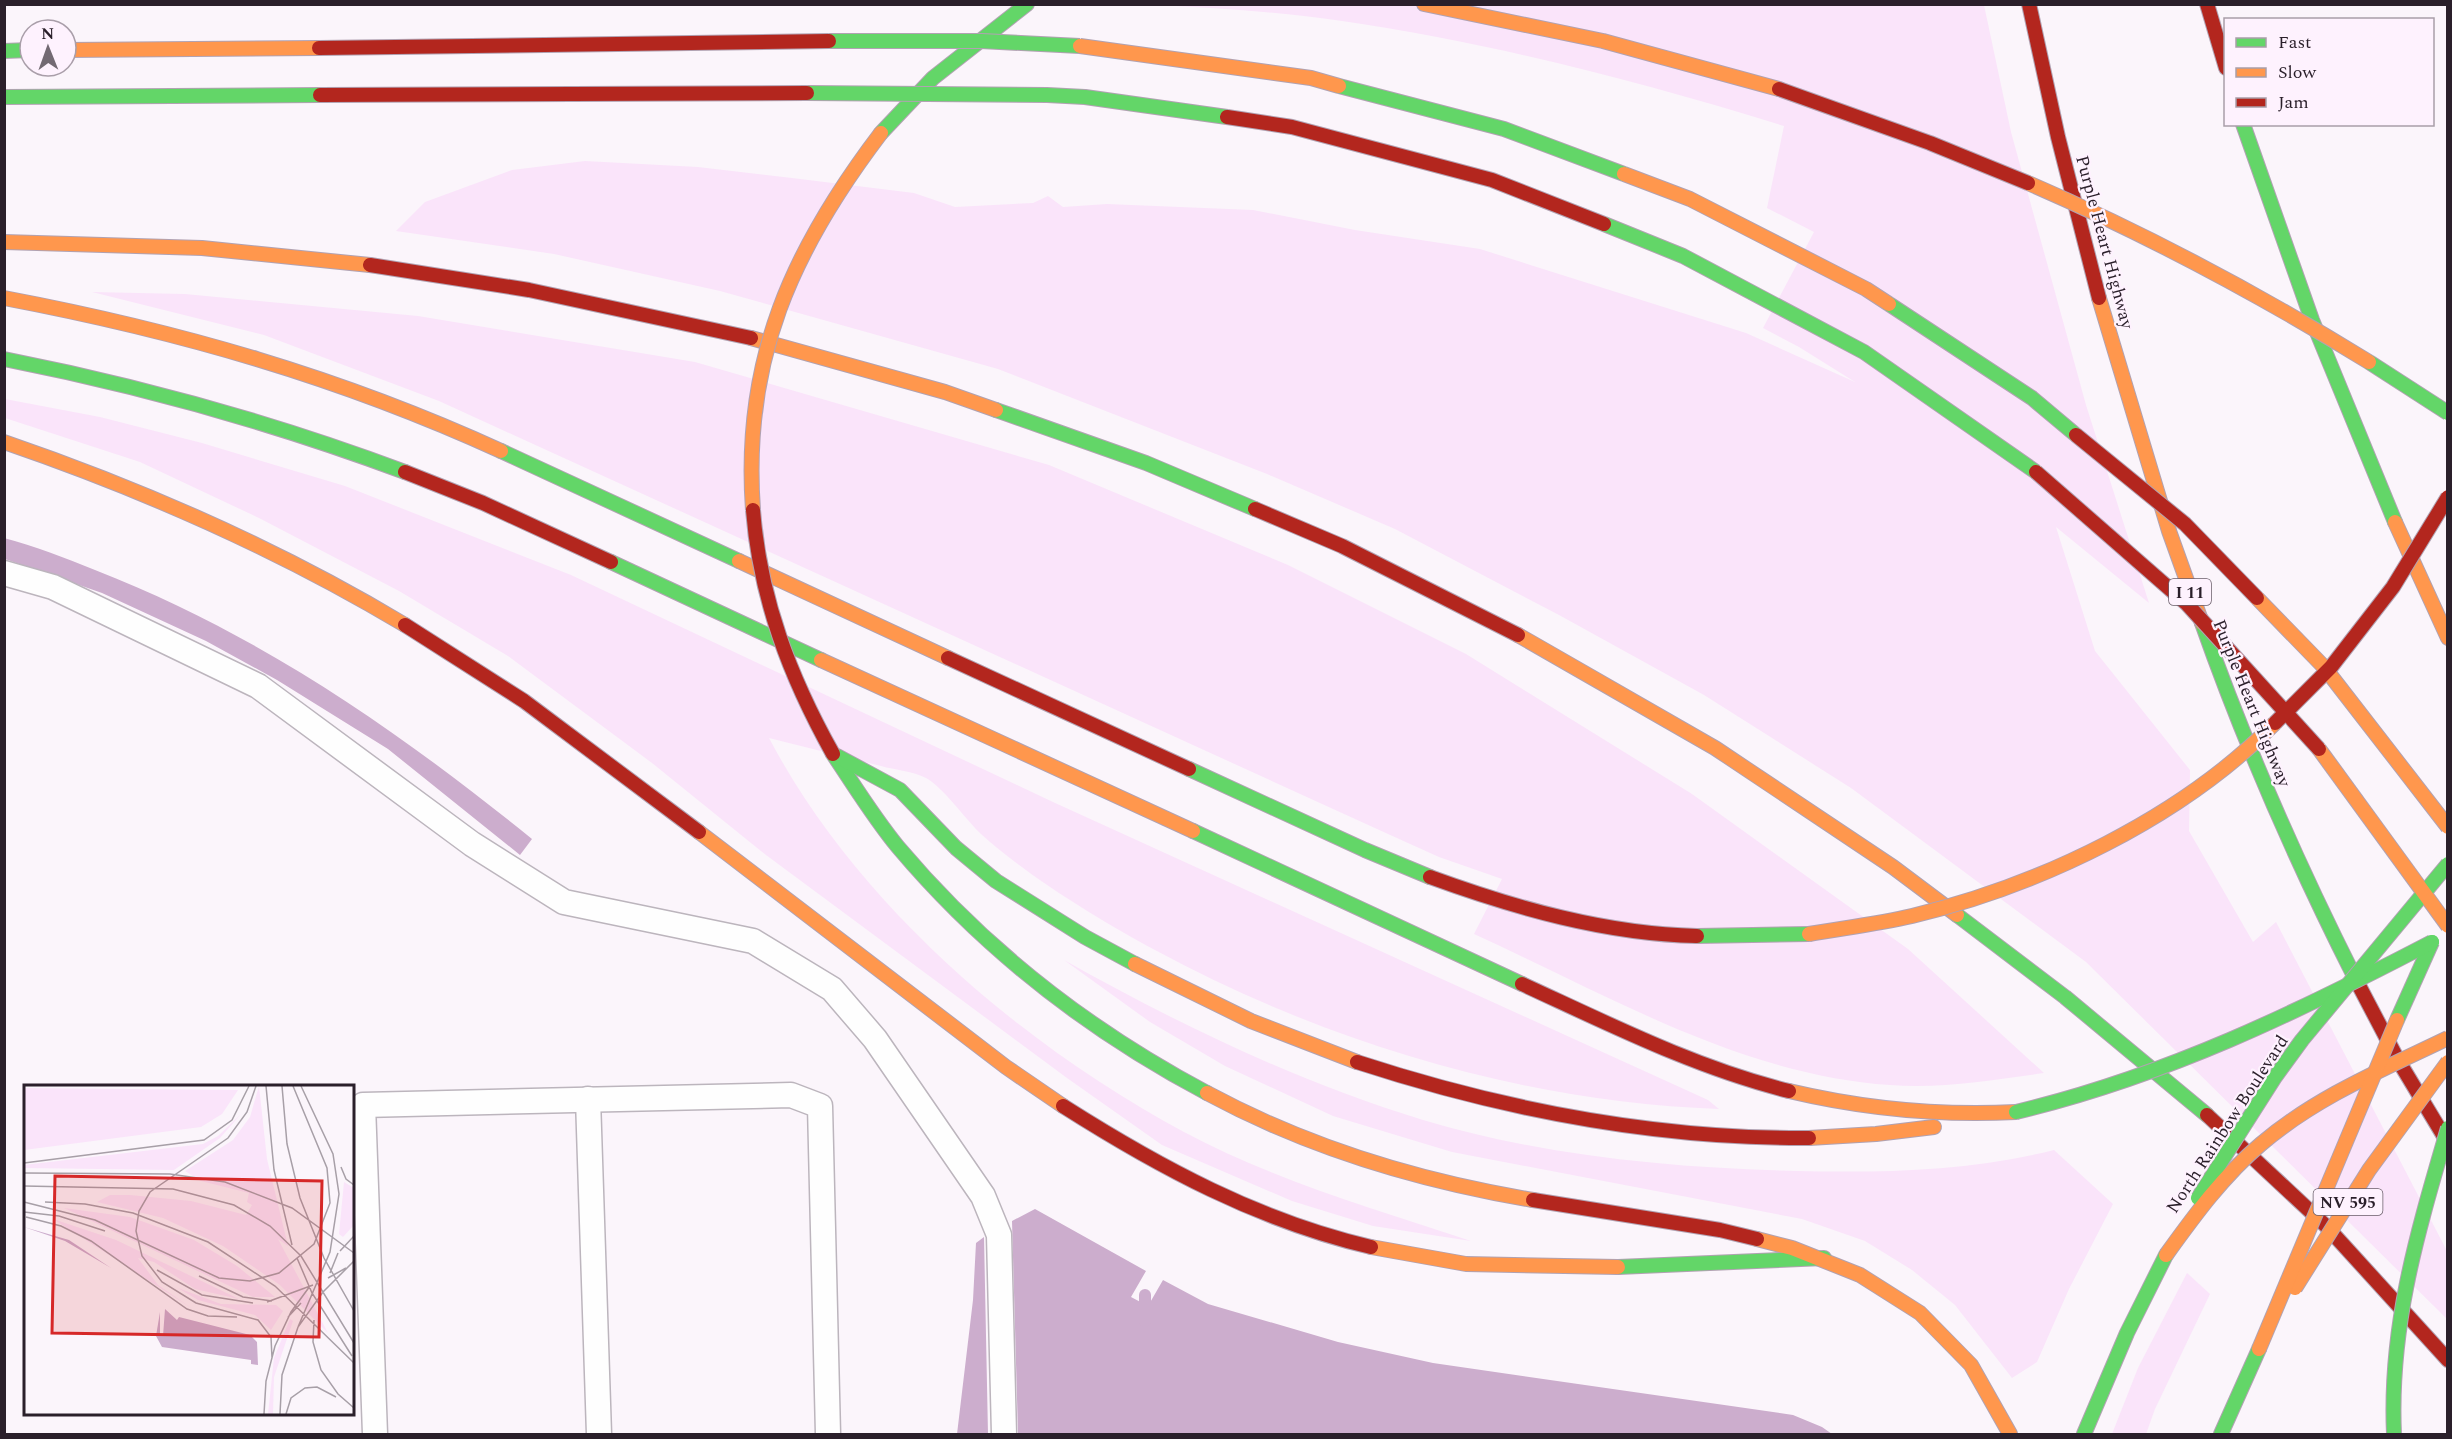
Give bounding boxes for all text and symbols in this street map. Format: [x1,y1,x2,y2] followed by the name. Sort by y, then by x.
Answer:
[18,18,78,78] north arrow
[2224,18,2434,126] legend
[41,22,54,46] text: N
[2278,29,2311,56] text: Fast
[2278,59,2317,86] text: Slow
[2278,89,2309,116] text: Jam
[2068,152,2141,333] street label: Purple Heart Highway
[2169,579,2211,605] road number: I 11
[2206,615,2298,792] street label: Purple Heart Highway
[2159,1030,2295,1219] street label: North Rainbow Boulevard
[24,1085,354,1415] inset map
[2314,1189,2382,1215] road number: NV 595

